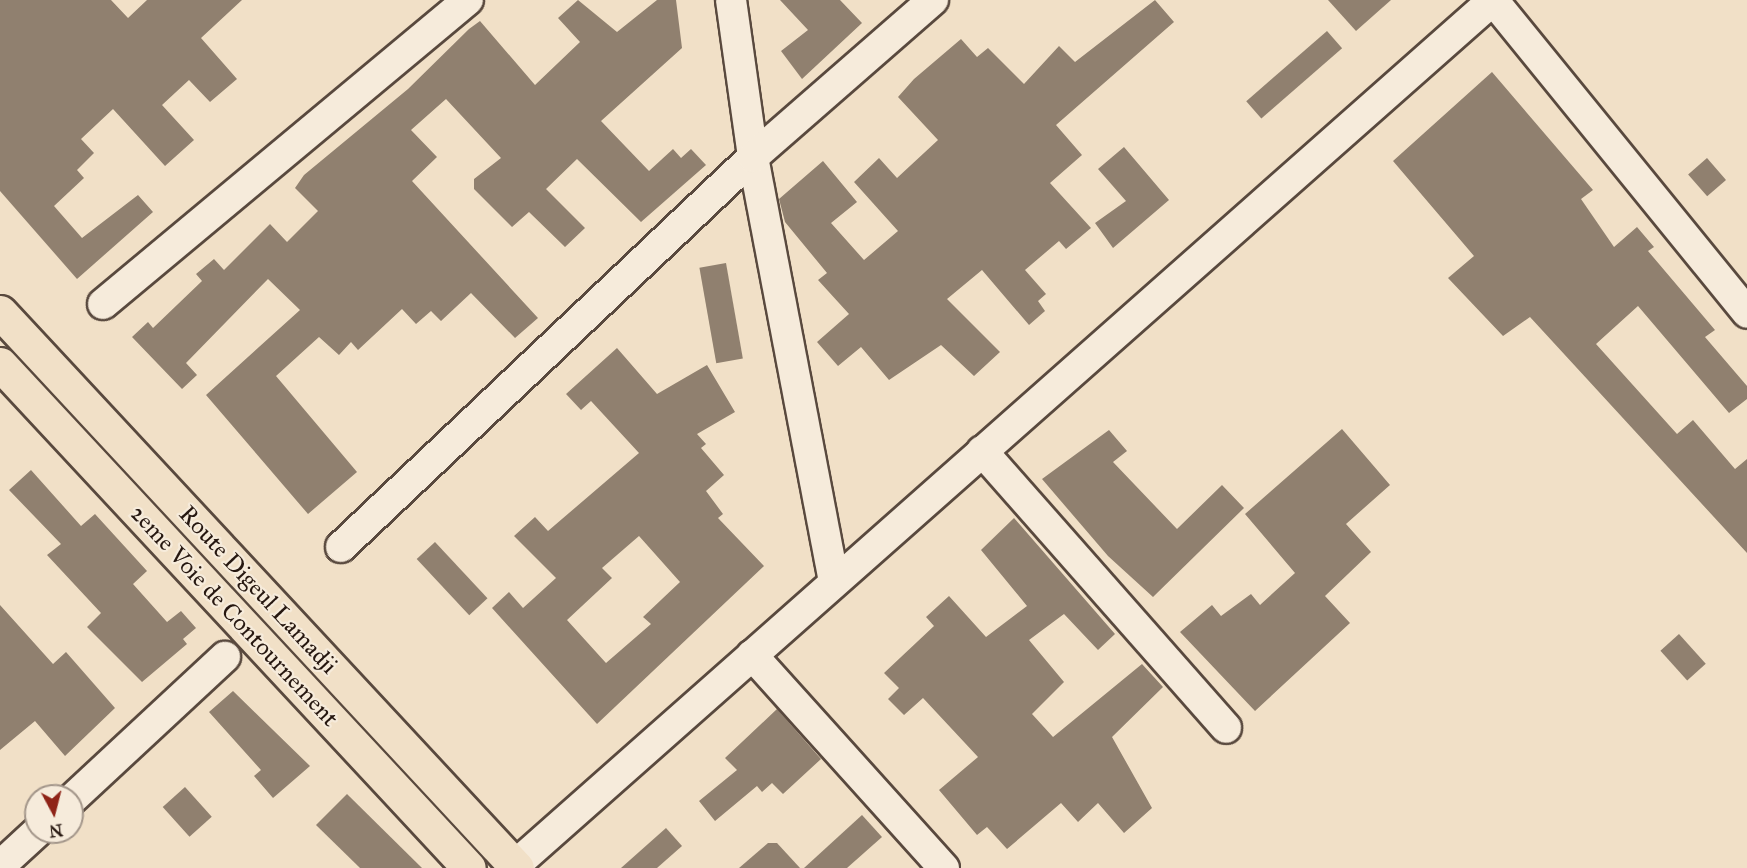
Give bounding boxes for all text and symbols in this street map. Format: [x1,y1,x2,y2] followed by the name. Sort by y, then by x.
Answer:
[124,499,344,733] street label: 2eme Voie de Contournement
[173,500,343,680] street label: Route Digeul Lamadji
[24,784,84,844] north arrow
[48,820,64,841] text: N

